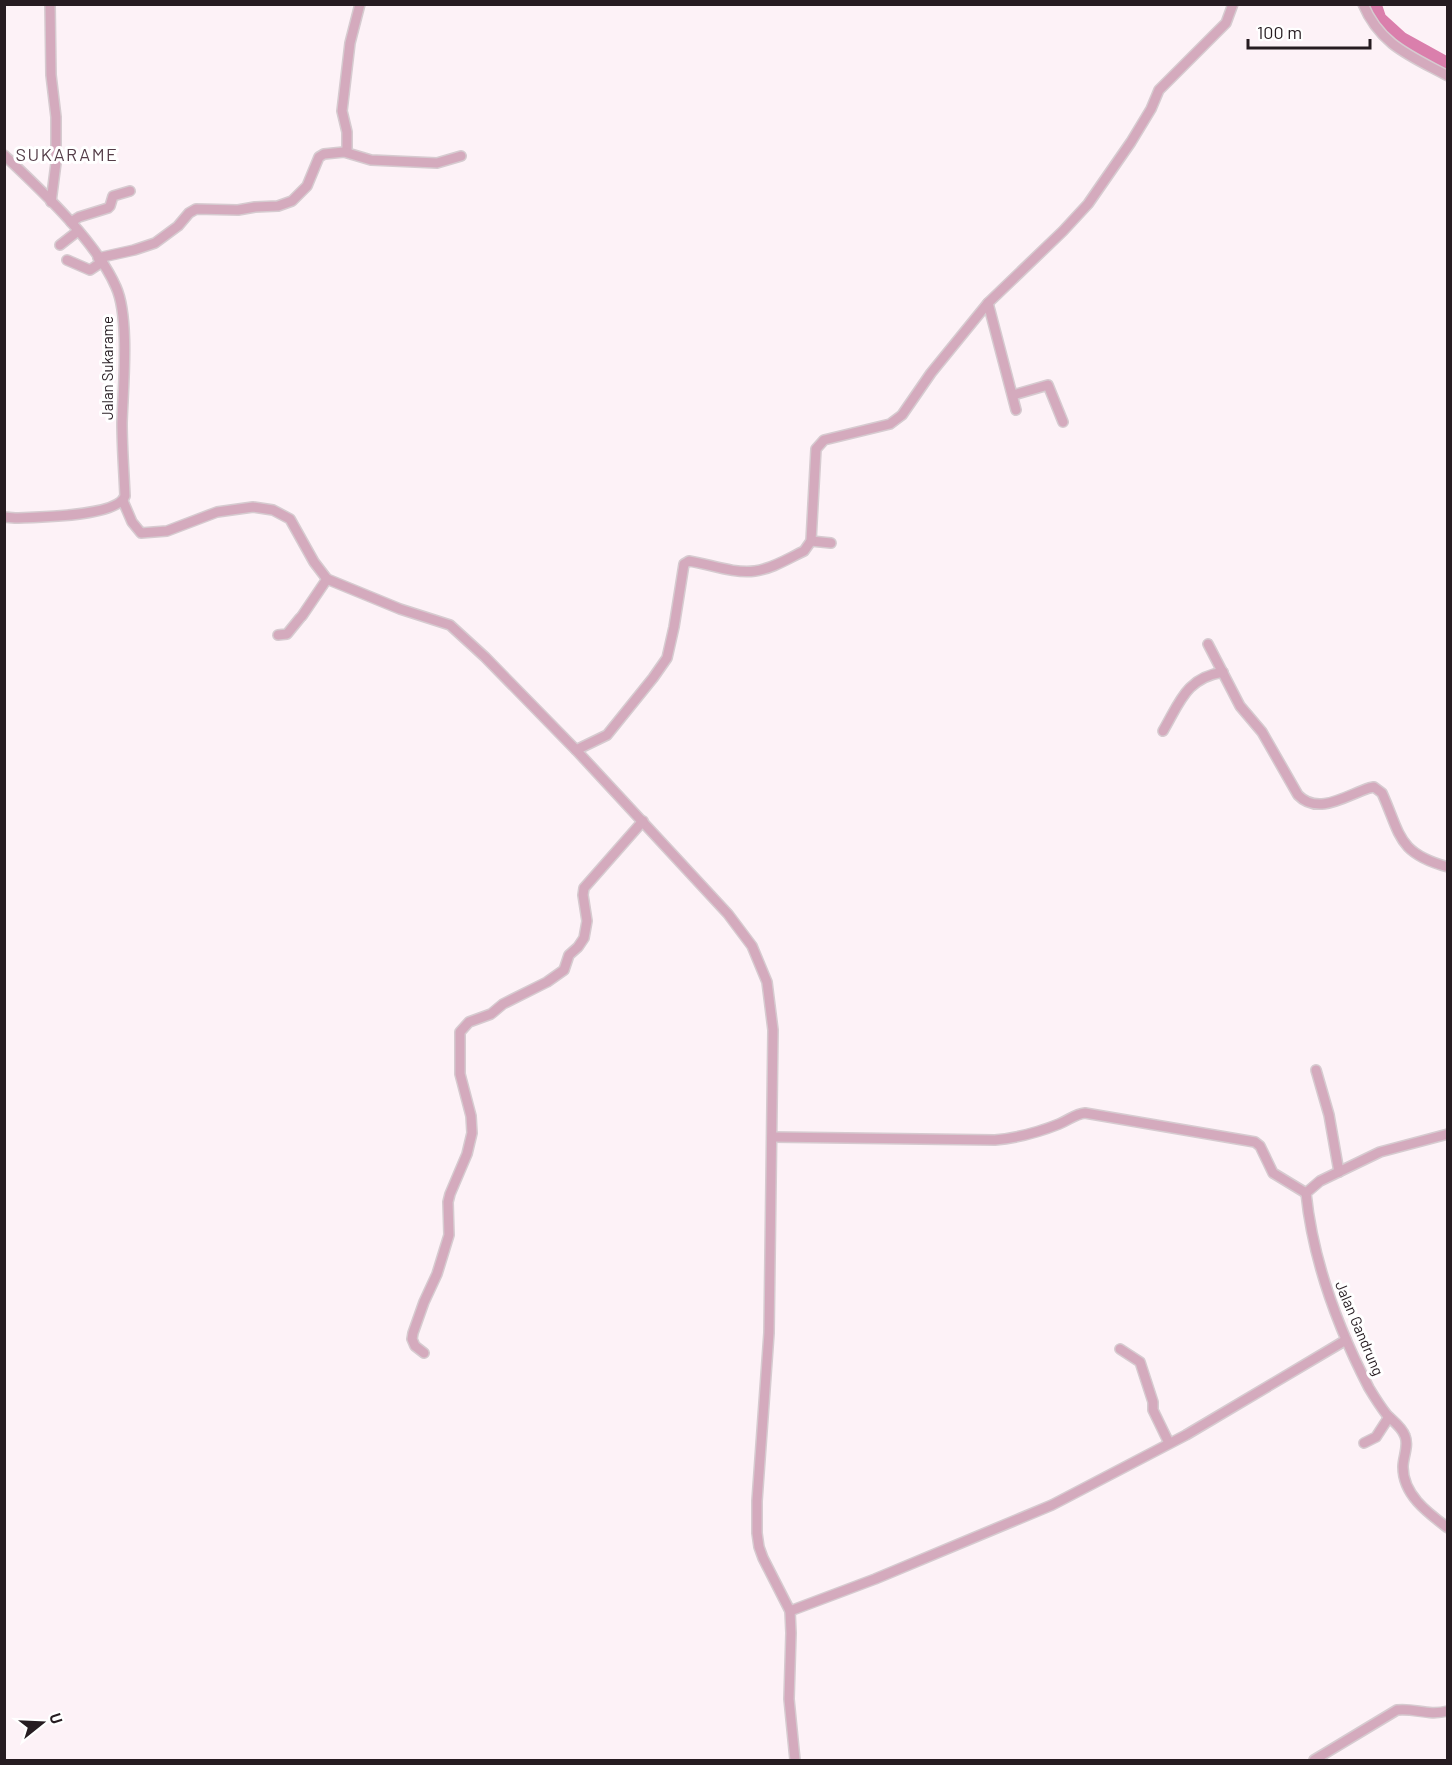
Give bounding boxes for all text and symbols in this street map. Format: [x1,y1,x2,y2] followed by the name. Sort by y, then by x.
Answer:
[1248,12,1370,50] scale bar
[1257,21,1302,43] text: 100 m
[16,143,118,165] district label: SUKARAME
[98,316,116,420] street label: Jalan Sukarame
[1332,1278,1388,1378] street label: Jalan Gandrung
[12,1693,72,1753] north arrow
[46,1710,67,1726] text: U

